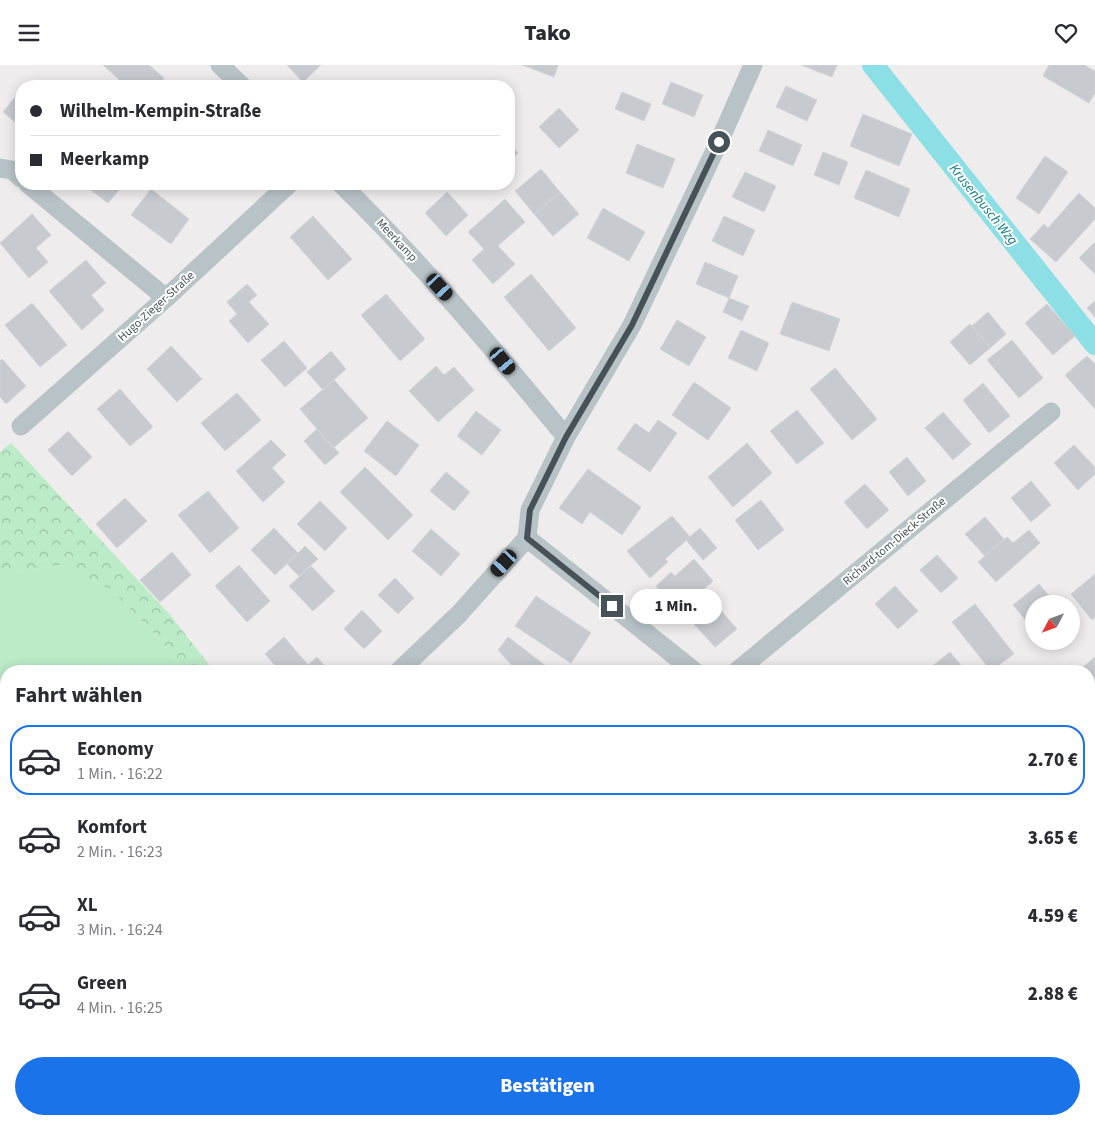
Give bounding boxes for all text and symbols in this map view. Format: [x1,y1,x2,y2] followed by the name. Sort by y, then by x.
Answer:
[524,17,571,49] text: Tako
[15,19,43,47] icon: menu
[1052,19,1080,47] icon: heart
[60,98,261,125] text: Wilhelm-Kempin-Straße
[708,131,730,153] route start
[60,146,149,173] text: Meerkamp
[944,160,1022,250] water label: Krusenbusch Wzg
[372,215,421,266] street label: Meerkamp
[114,267,198,345] street label: Hugo-Zieger-Straße
[424,271,455,303] car
[487,345,518,377] car
[839,493,949,590] street label: Richard-tom-Dieck-Straße
[488,547,519,579] car
[630,589,722,623] callout: 1 Min.
[601,595,623,617] route end
[655,595,697,617] text: 1 Min.
[1025,595,1080,650] north arrow
[1025,595,1080,650] map controls
[15,679,143,711] text: Fahrt wählen
[77,736,154,763] text: Economy
[17,738,62,783] icon: car
[1028,747,1078,774] text: 2.70 €
[77,763,163,785] text: 1 Min. · 16:22
[77,814,147,841] text: Komfort
[17,816,62,861] icon: car
[1028,825,1078,852] text: 3.65 €
[77,841,163,863] text: 2 Min. · 16:23
[77,892,98,919] text: XL
[17,894,62,939] icon: car
[1028,903,1078,930] text: 4.59 €
[77,919,163,941] text: 3 Min. · 16:24
[77,970,127,997] text: Green
[17,972,62,1017] icon: car
[1028,981,1078,1008] text: 2.88 €
[77,997,163,1019] text: 4 Min. · 16:25
[15,1057,1080,1115] button: Bestätigen

